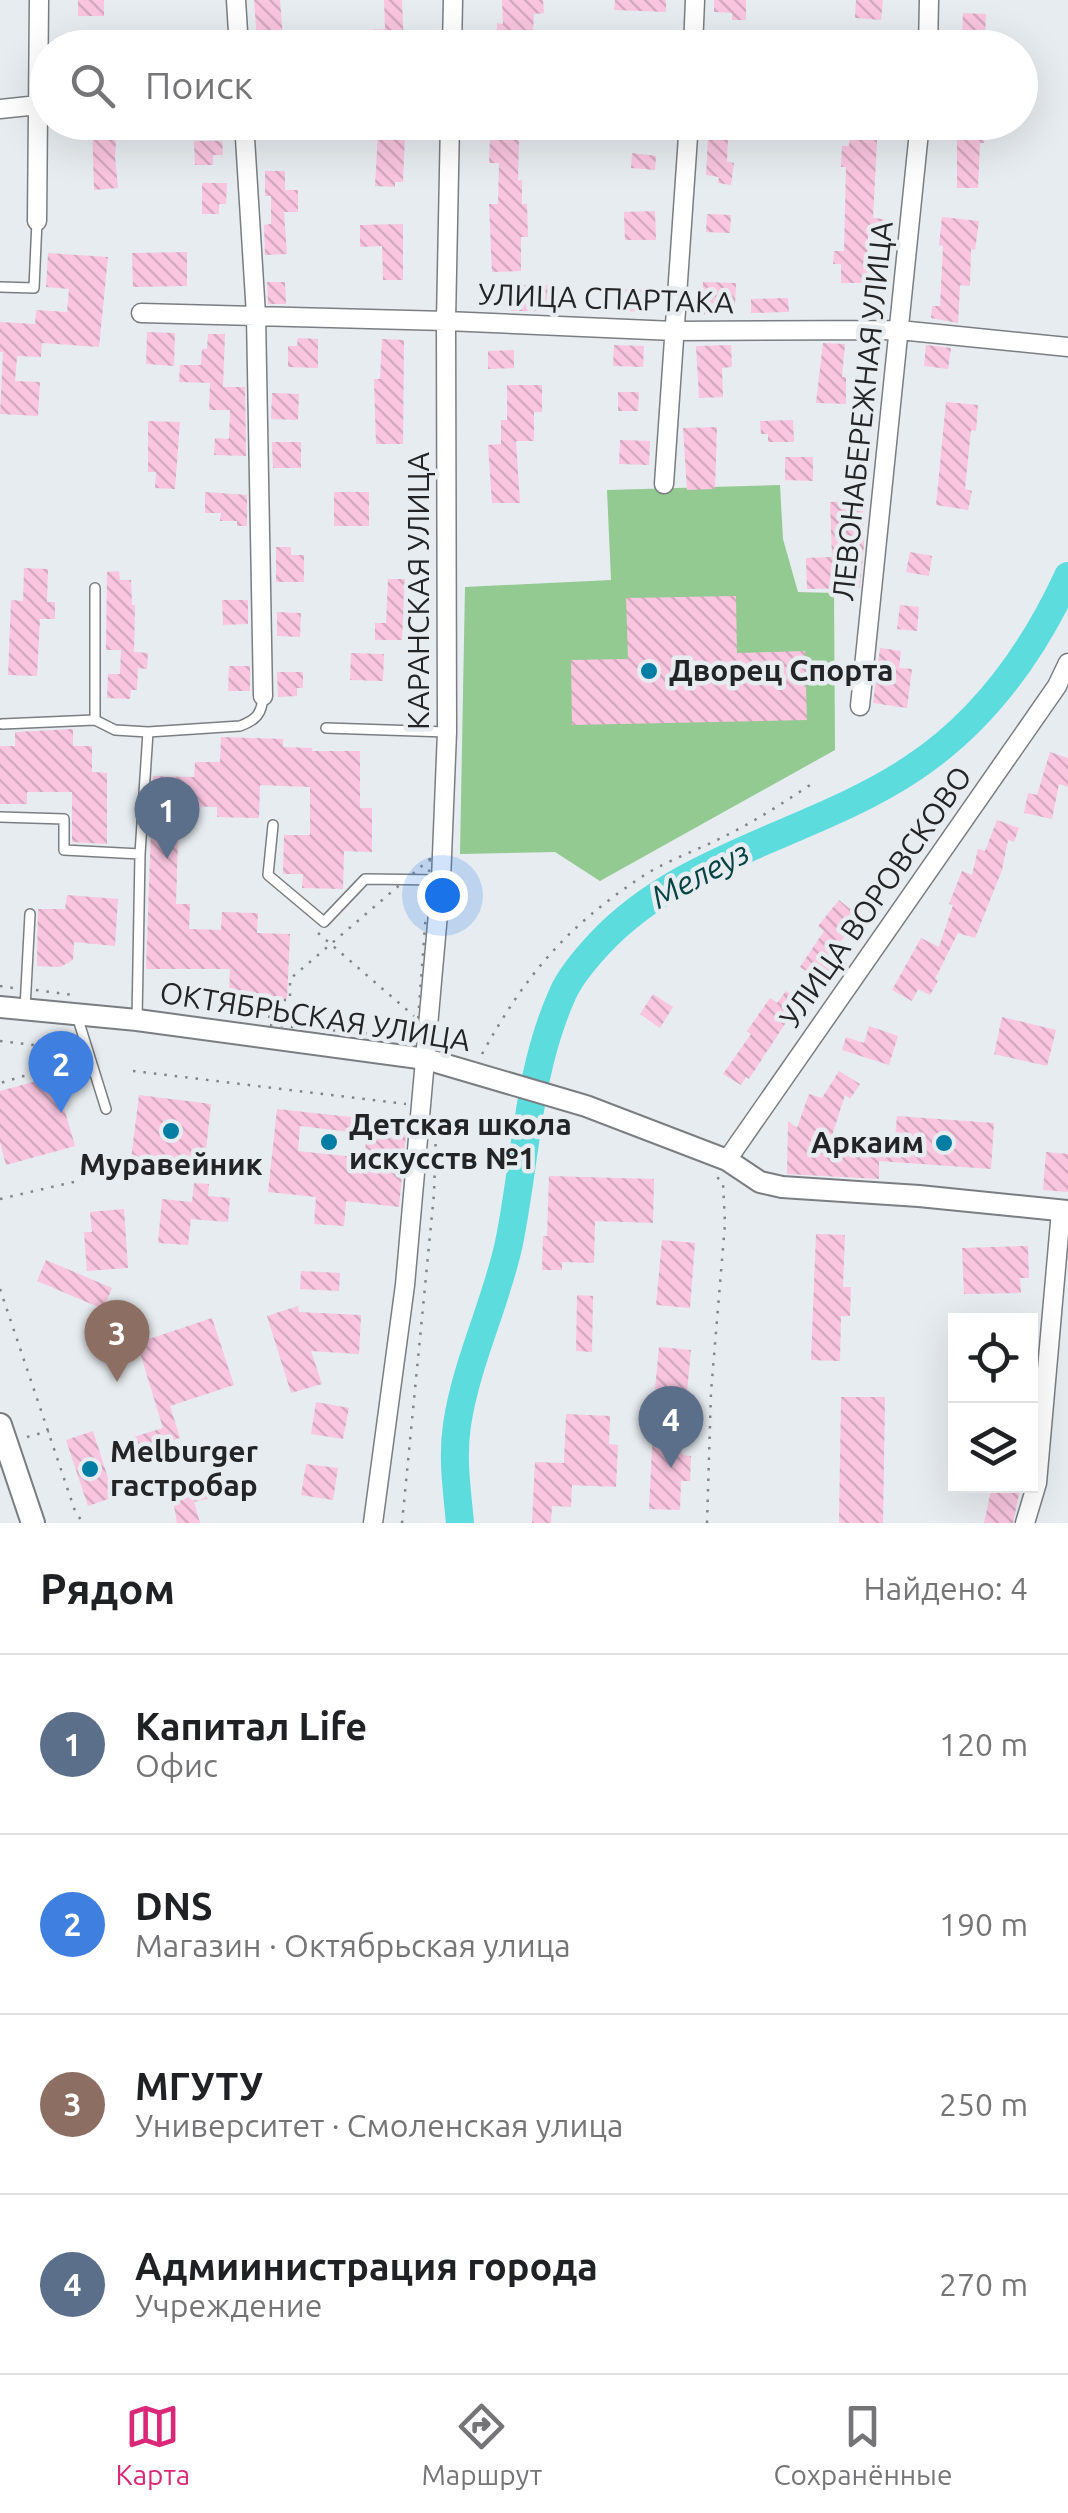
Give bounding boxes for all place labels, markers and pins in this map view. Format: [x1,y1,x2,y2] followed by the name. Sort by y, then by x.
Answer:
[669,653,894,687] place label: Дворец Спорта
[638,660,660,682] marker: Дворец Спорта
[134,776,200,859] pin: 1
[28,1030,94,1113] pin: 2
[349,1107,572,1175] place label: Детская школа искусств №1
[160,1120,182,1142] marker: Муравейник
[811,1125,924,1159] place label: Аркаим
[318,1131,340,1153] marker: Детская школа искусств №1
[933,1132,955,1154] marker: Аркаим
[79,1147,263,1181] place label: Муравейник
[84,1300,150,1382] pin: 3
[638,1386,704,1468] pin: 4
[110,1434,259,1502] place label: Melburger гастробар
[79,1458,101,1480] marker: Melburger гастробар

